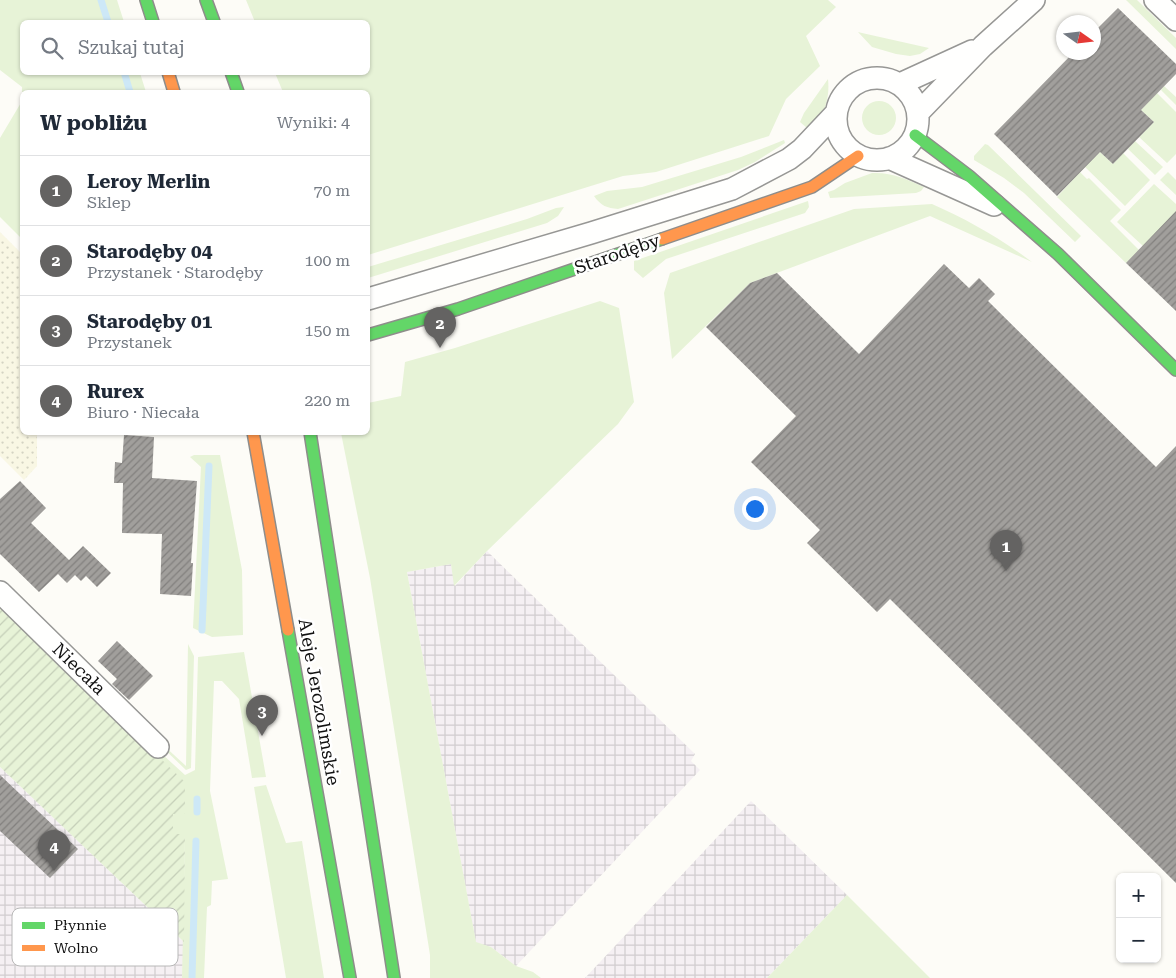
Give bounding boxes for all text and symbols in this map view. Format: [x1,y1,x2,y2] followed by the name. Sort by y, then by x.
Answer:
[1056,15,1101,60] north arrow
[20,20,370,75] search box
[38,34,66,62] icon: search
[78,36,185,59] text: Szukaj tutaj
[40,111,147,135] text: W pobliżu
[277,113,350,132] text: Wyniki: 4
[87,170,210,193] text: Leroy Merlin
[52,181,60,200] text: 1
[313,181,350,200] text: 70 m
[87,193,131,212] text: Sklep
[571,229,663,278] street label: Starodęby
[87,240,212,263] text: Starodęby 04
[52,251,60,270] text: 2
[304,251,350,270] text: 100 m
[87,263,263,282] text: Przystanek · Starodęby
[424,307,456,348] pin: 2
[87,310,212,333] text: Starodęby 01
[52,321,60,340] text: 3
[304,321,350,340] text: 150 m
[87,333,172,352] text: Przystanek
[87,380,144,403] text: Rurex
[52,391,60,410] text: 4
[304,391,350,410] text: 220 m
[87,403,199,422] text: Biuro · Niecała
[742,496,768,522] your location
[990,530,1022,571] pin: 1
[294,617,345,787] street label: Aleje Jerozolimskie
[49,638,110,699] street label: Niecała
[246,695,278,736] pin: 3
[38,830,70,871] pin: 4
[1116,873,1161,963] map controls
[1116,873,1161,918] button: +
[12,908,178,966] legend
[54,917,107,933] text: Płynnie
[1116,918,1161,963] button: −
[54,940,98,956] text: Wolno

